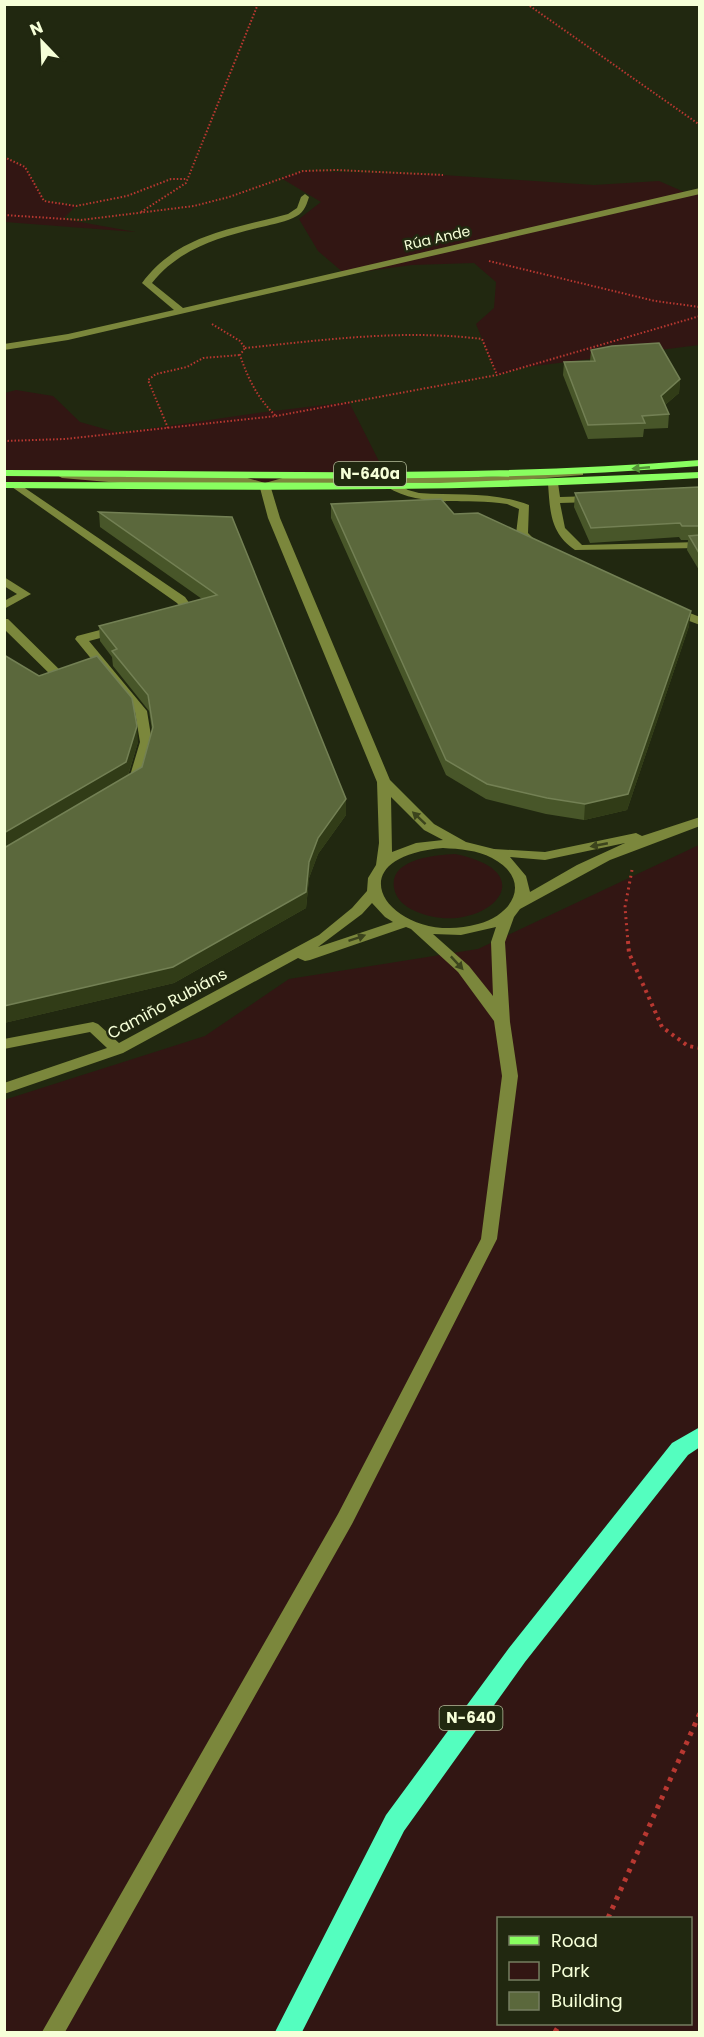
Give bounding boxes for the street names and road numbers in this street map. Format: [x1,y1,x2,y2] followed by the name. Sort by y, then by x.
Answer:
[402,221,472,255] street label: Rúa Ande
[334,462,406,486] road number: N-640a
[103,962,231,1045] street label: Camiño Rubiáns
[440,1706,502,1730] road number: N-640

